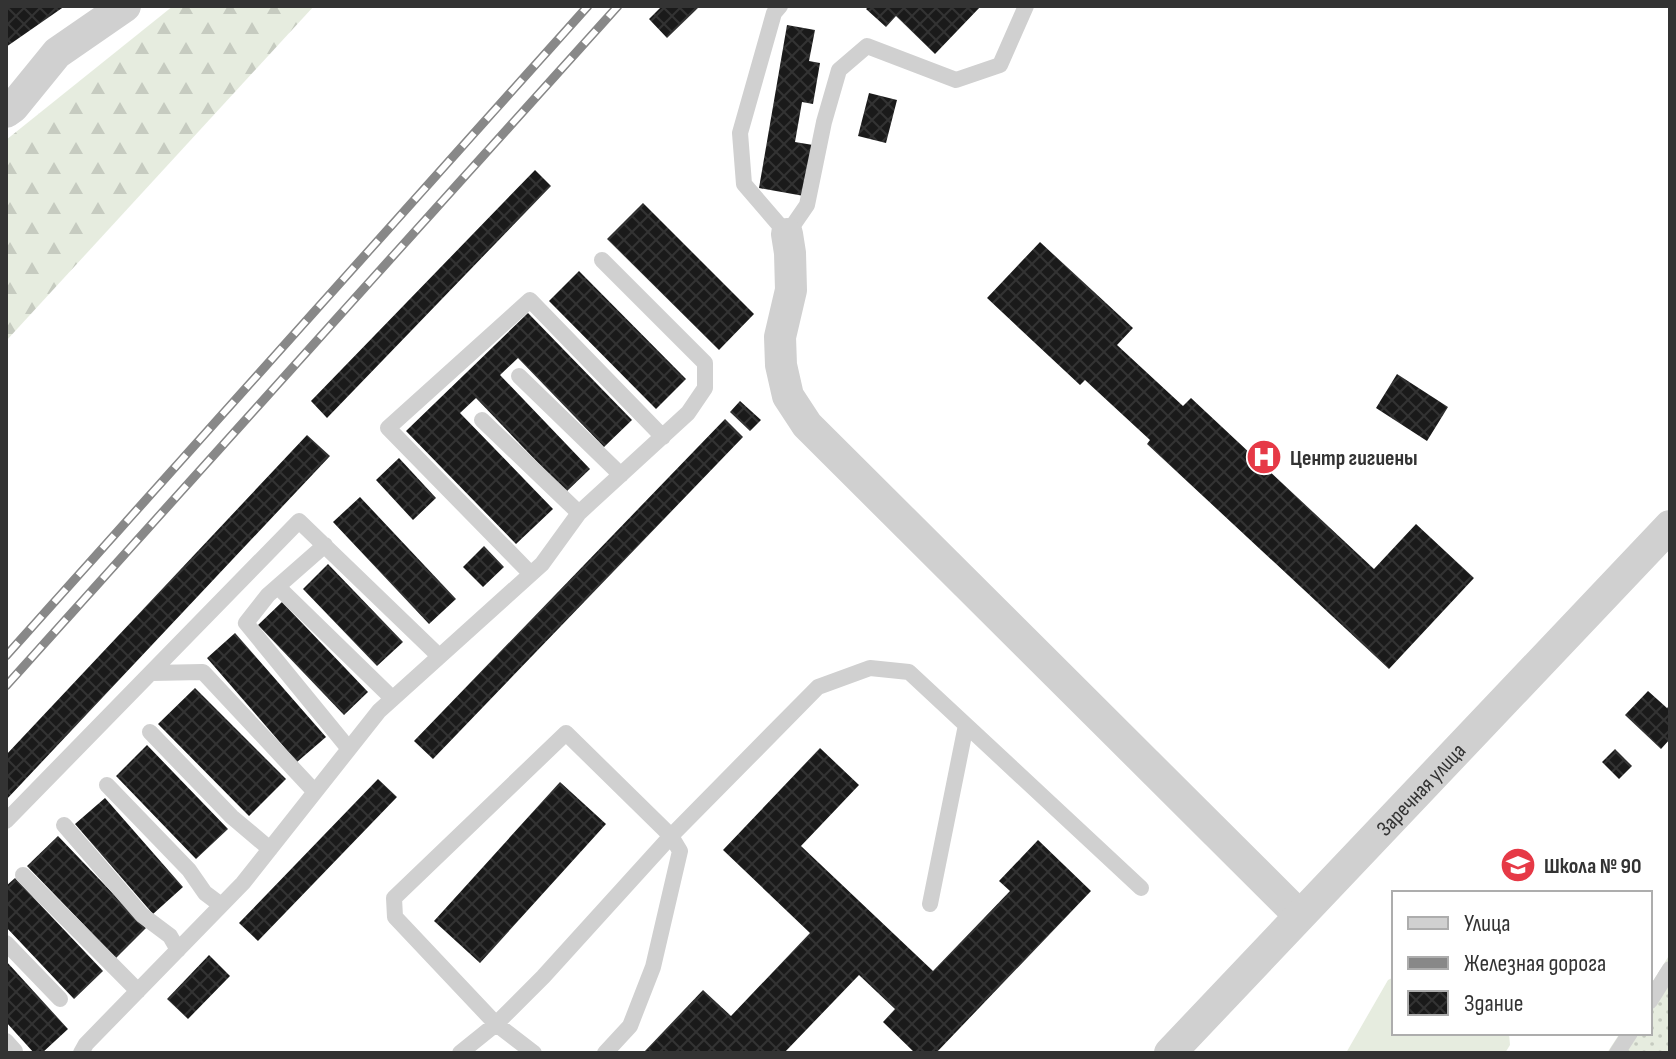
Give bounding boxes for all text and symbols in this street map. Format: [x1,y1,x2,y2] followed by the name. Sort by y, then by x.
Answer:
[1245,438,1283,476] hospital icon: Центр гигиены
[1290,445,1418,472] place label: Центр гигиены
[1371,738,1472,842] street label: Заречная улица
[1499,846,1537,884] school or university icon: Школа № 90
[1544,853,1641,880] place label: Школа № 90
[1392,891,1652,1035] legend
[1464,909,1510,938] text: Улица
[1464,949,1606,978] text: Железная дорога
[1464,989,1523,1018] text: Здание

